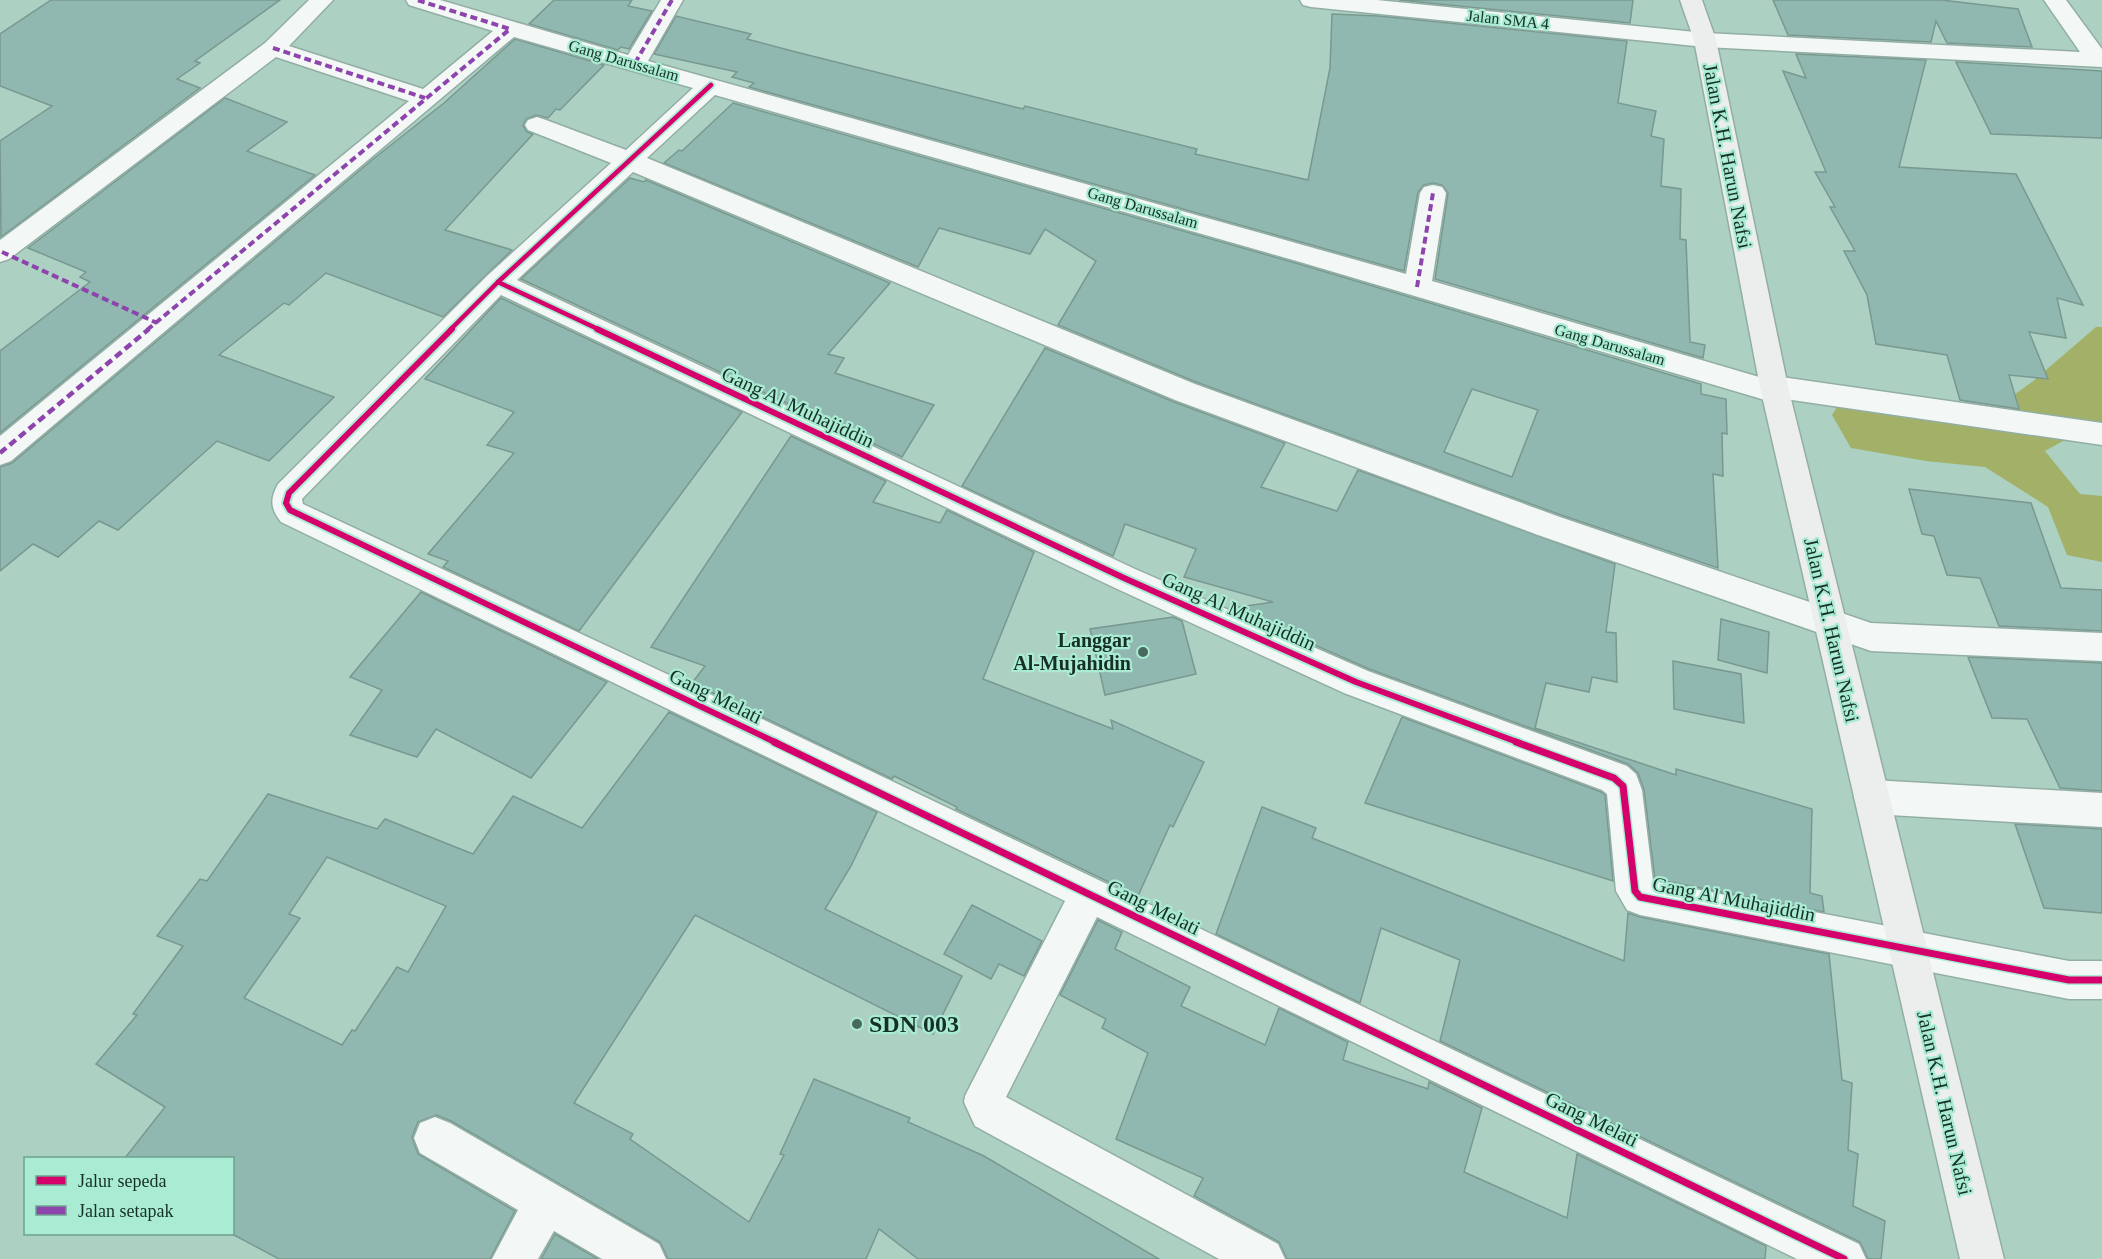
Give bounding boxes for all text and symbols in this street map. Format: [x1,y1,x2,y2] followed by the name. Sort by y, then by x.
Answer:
[1466,7,1550,32] street label: Jalan SMA 4
[566,37,682,86] street label: Gang Darussalam
[1699,61,1757,251] street label: Jalan K.H. Harun Nafsi
[1085,184,1201,233] street label: Gang Darussalam
[1552,321,1668,370] street label: Gang Darussalam
[718,362,878,453] street label: Gang Al Muhajiddin
[1800,536,1864,725] street label: Jalan K.H. Harun Nafsi
[1159,567,1319,656] street label: Gang Al Muhajiddin
[1013,629,1131,675] place label: Langgar Al-Mujahidin
[1136,645,1150,659] marker: Langgar Al-Mujahidin
[666,664,766,729] street label: Gang Melati
[1650,872,1817,927] street label: Gang Al Muhajiddin
[1104,875,1204,940] street label: Gang Melati
[1913,1009,1977,1198] street label: Jalan K.H. Harun Nafsi
[869,1011,959,1037] place label: SDN 003
[850,1017,864,1031] marker: SDN 003
[1542,1087,1642,1152] street label: Gang Melati
[24,1157,234,1235] legend
[78,1171,166,1191] text: Jalur sepeda
[78,1201,173,1221] text: Jalan setapak

